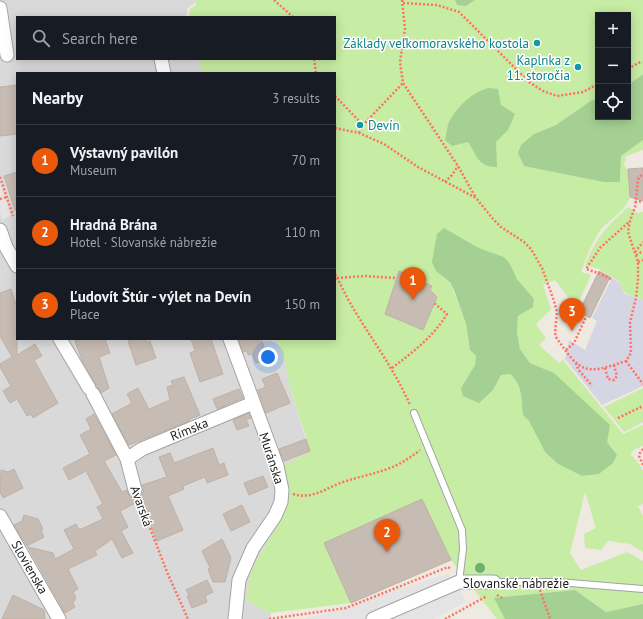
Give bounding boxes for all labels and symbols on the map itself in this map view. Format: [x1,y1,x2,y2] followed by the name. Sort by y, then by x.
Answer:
[343,35,529,52] place label: Základy veľkomoravského kostola
[532,38,542,48] marker: Základy veľkomoravského kostola
[507,52,570,84] place label: Kaplnka z 11. storočia
[573,62,583,72] marker: Kaplnka z 11. storočia
[368,117,400,134] place label: Devín
[355,120,365,130] marker: Devín
[400,267,426,300] pin: 1
[559,298,585,331] pin: 3
[258,347,278,367] your location
[168,414,211,445] street label: Rímska
[255,430,288,486] street label: Muránska
[126,483,157,529] street label: Avarská
[374,519,400,552] pin: 2
[7,537,52,597] street label: Slovienska
[463,575,569,592] street label: Slovanské nábrežie

